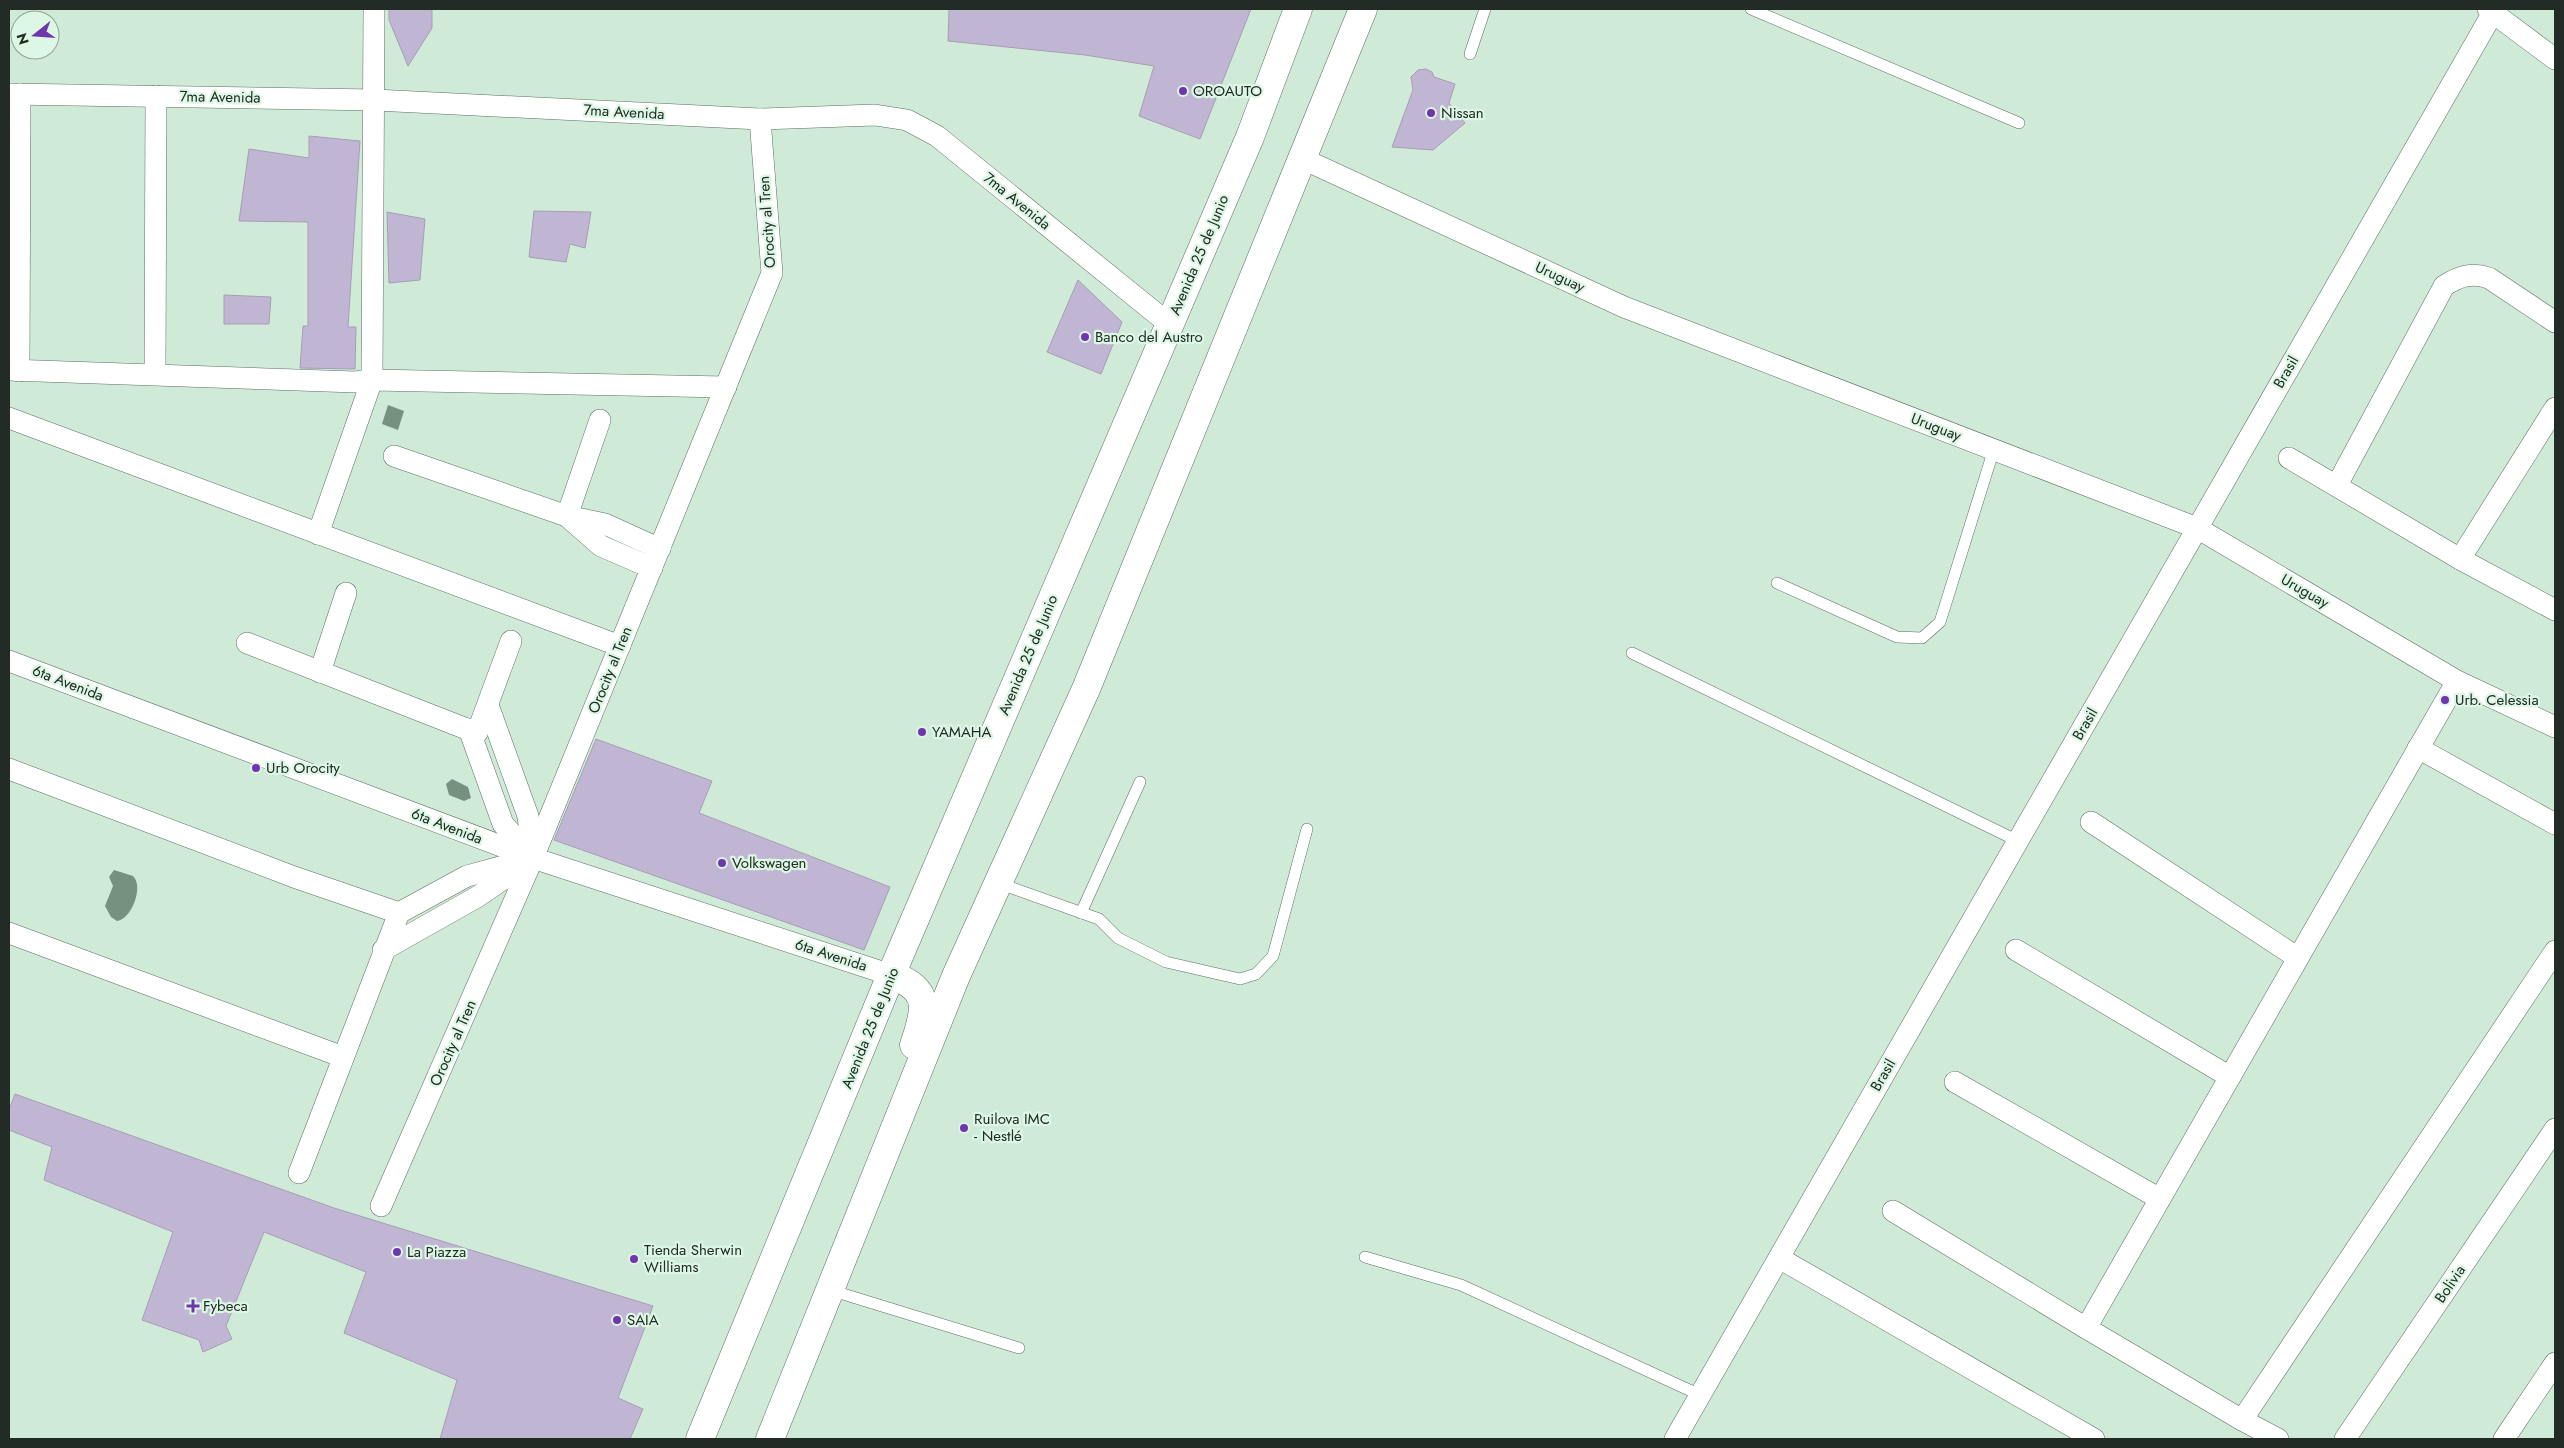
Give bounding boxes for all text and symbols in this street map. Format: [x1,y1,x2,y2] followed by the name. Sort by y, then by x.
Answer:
[10,10,60,60] north arrow
[11,31,34,47] text: N
[1193,80,1262,102] place label: OROAUTO
[179,85,261,109] street label: 7ma Avenida
[1177,85,1189,97] marker: OROAUTO
[583,99,665,125] street label: 7ma Avenida
[1441,102,1484,124] place label: Nissan
[1425,107,1437,119] marker: Nissan
[979,167,1055,235] street label: 7ma Avenida
[753,175,781,269] street label: Orocity al Tren
[1164,191,1234,319] street label: Avenida 25 de Junio
[1532,256,1589,298] street label: Uruguay
[1095,326,1203,348] place label: Banco del Austro
[1079,331,1091,343] marker: Banco del Austro
[2268,352,2304,392] street label: Brasil
[1908,407,1965,447] street label: Uruguay
[2277,568,2334,614] street label: Uruguay
[993,591,1063,719] street label: Avenida 25 de Junio
[583,623,637,717] street label: Orocity al Tren
[29,659,107,707] street label: 6ta Avenida
[2455,689,2539,711] place label: Urb. Celessia
[2439,694,2451,706] marker: Urb. Celessia
[2067,704,2103,744] street label: Brasil
[932,721,992,743] place label: YAMAHA
[916,726,928,738] marker: YAMAHA
[266,757,340,779] place label: Urb Orocity
[250,762,262,774] marker: Urb Orocity
[408,802,486,850] street label: 6ta Avenida
[732,852,806,874] place label: Volkswagen
[716,857,728,869] marker: Volkswagen
[792,933,870,977] street label: 6ta Avenida
[836,964,904,1092] street label: Avenida 25 de Junio
[424,996,482,1090] street label: Orocity al Tren
[1865,1055,1901,1095] street label: Brasil
[974,1108,1050,1147] place label: Ruilova IMC - Nestlé
[958,1122,970,1134] marker: Ruilova IMC - Nestlé
[644,1239,742,1278] place label: Tienda Sherwin Williams
[407,1241,466,1263] place label: La Piazza
[391,1246,403,1258] marker: La Piazza
[628,1253,640,1265] marker: Tienda Sherwin Williams
[2429,1261,2471,1307] street label: Bolivia
[203,1295,248,1317] place label: Fybeca
[187,1300,199,1312] marker: Fybeca
[627,1309,659,1331] place label: SAIA
[611,1314,623,1326] marker: SAIA

